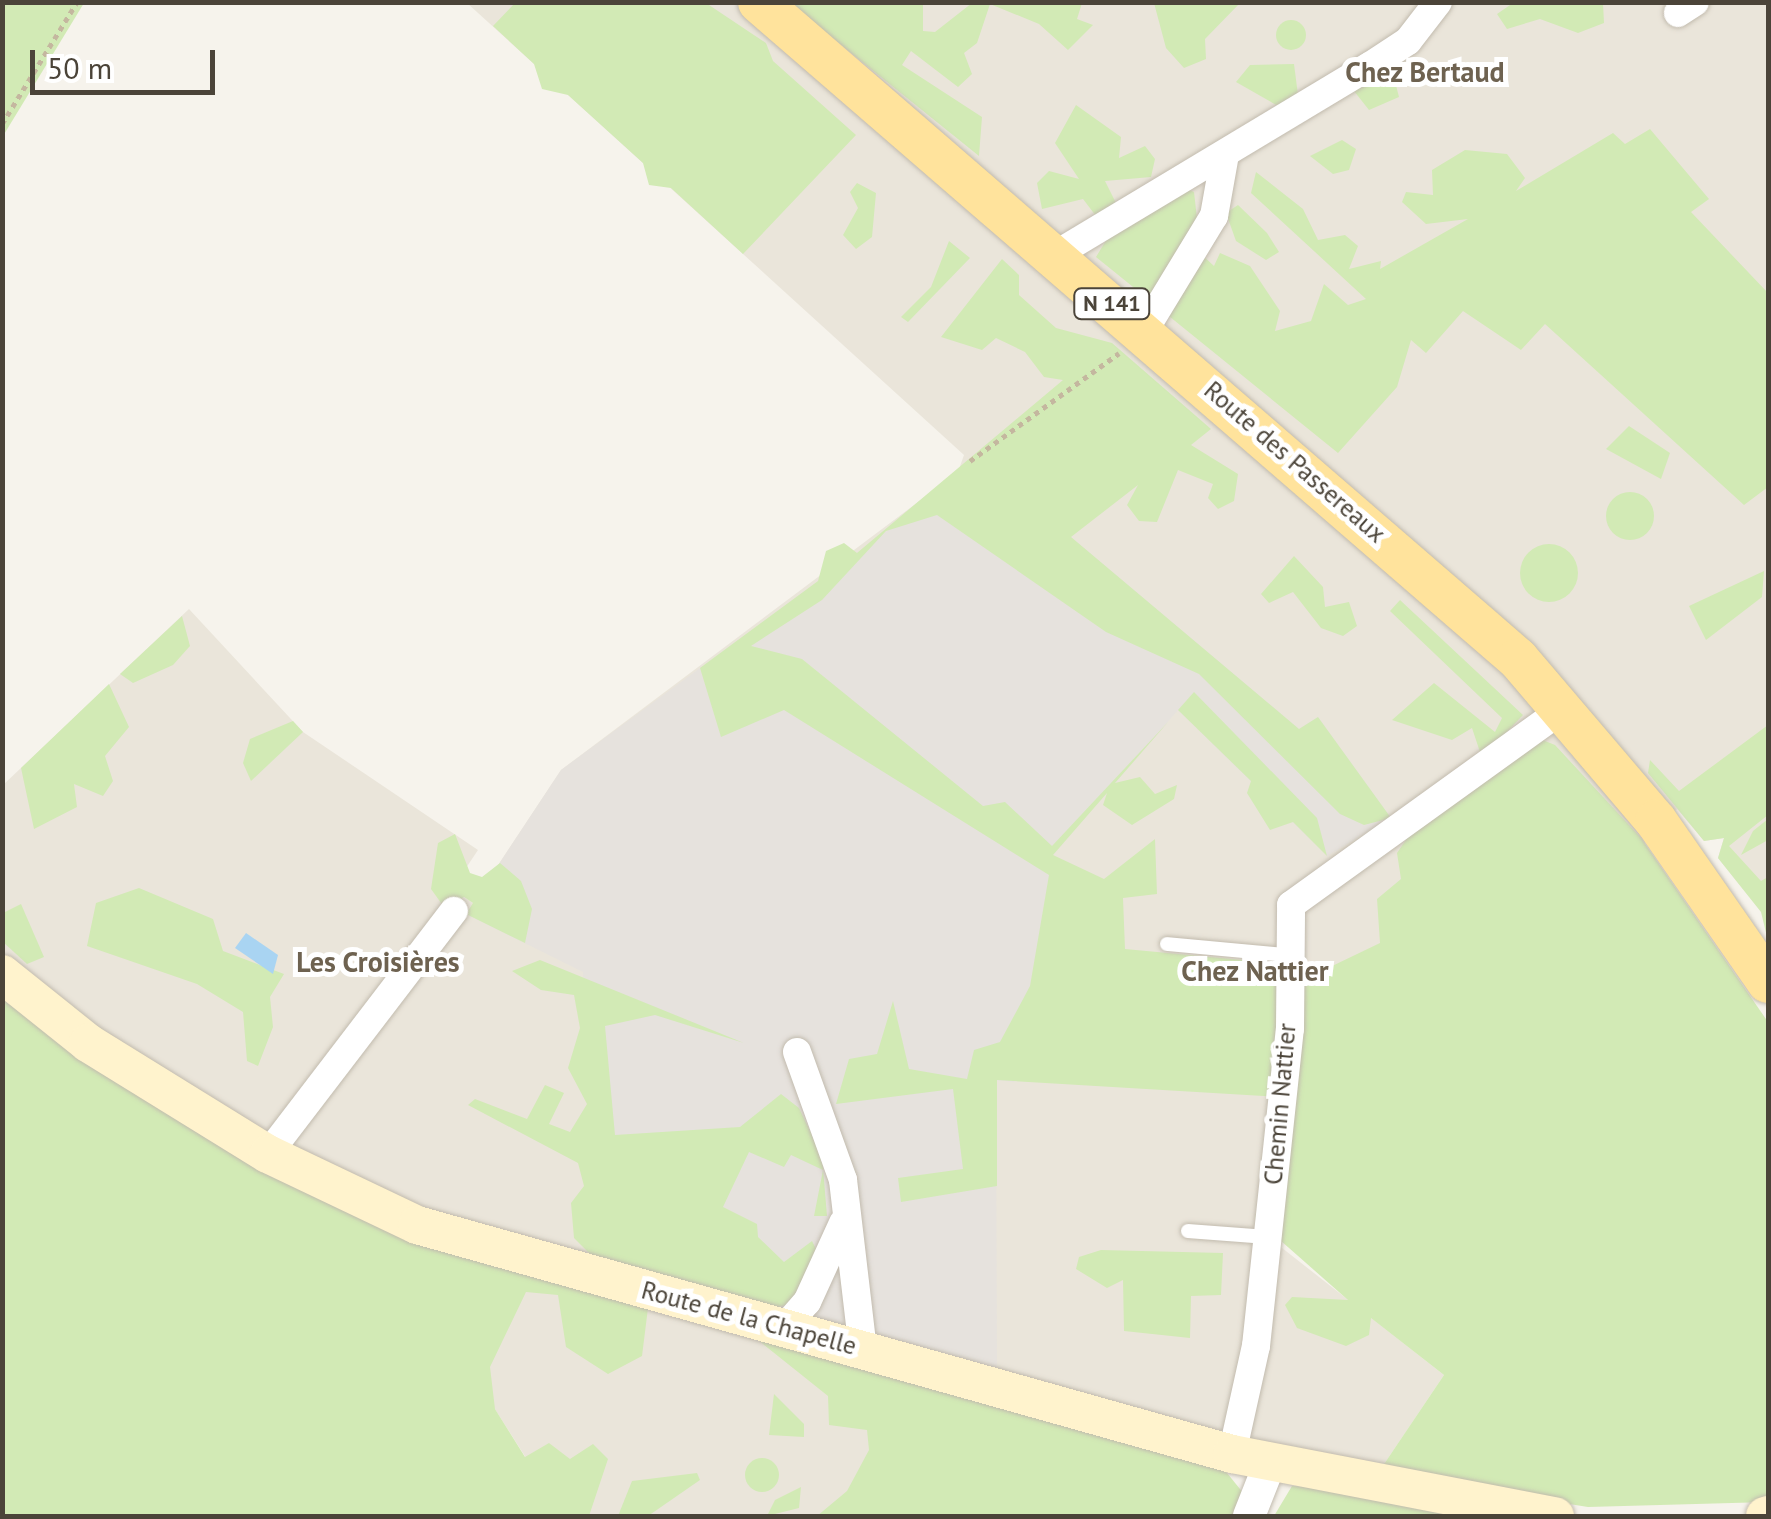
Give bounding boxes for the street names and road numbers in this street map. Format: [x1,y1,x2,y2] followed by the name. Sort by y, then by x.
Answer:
[1072,287,1152,321] road number: N 141
[1198,375,1392,549] street label: Route des Passereaux
[1258,1022,1302,1186] street label: Chemin Nattier
[638,1275,860,1361] street label: Route de la Chapelle

